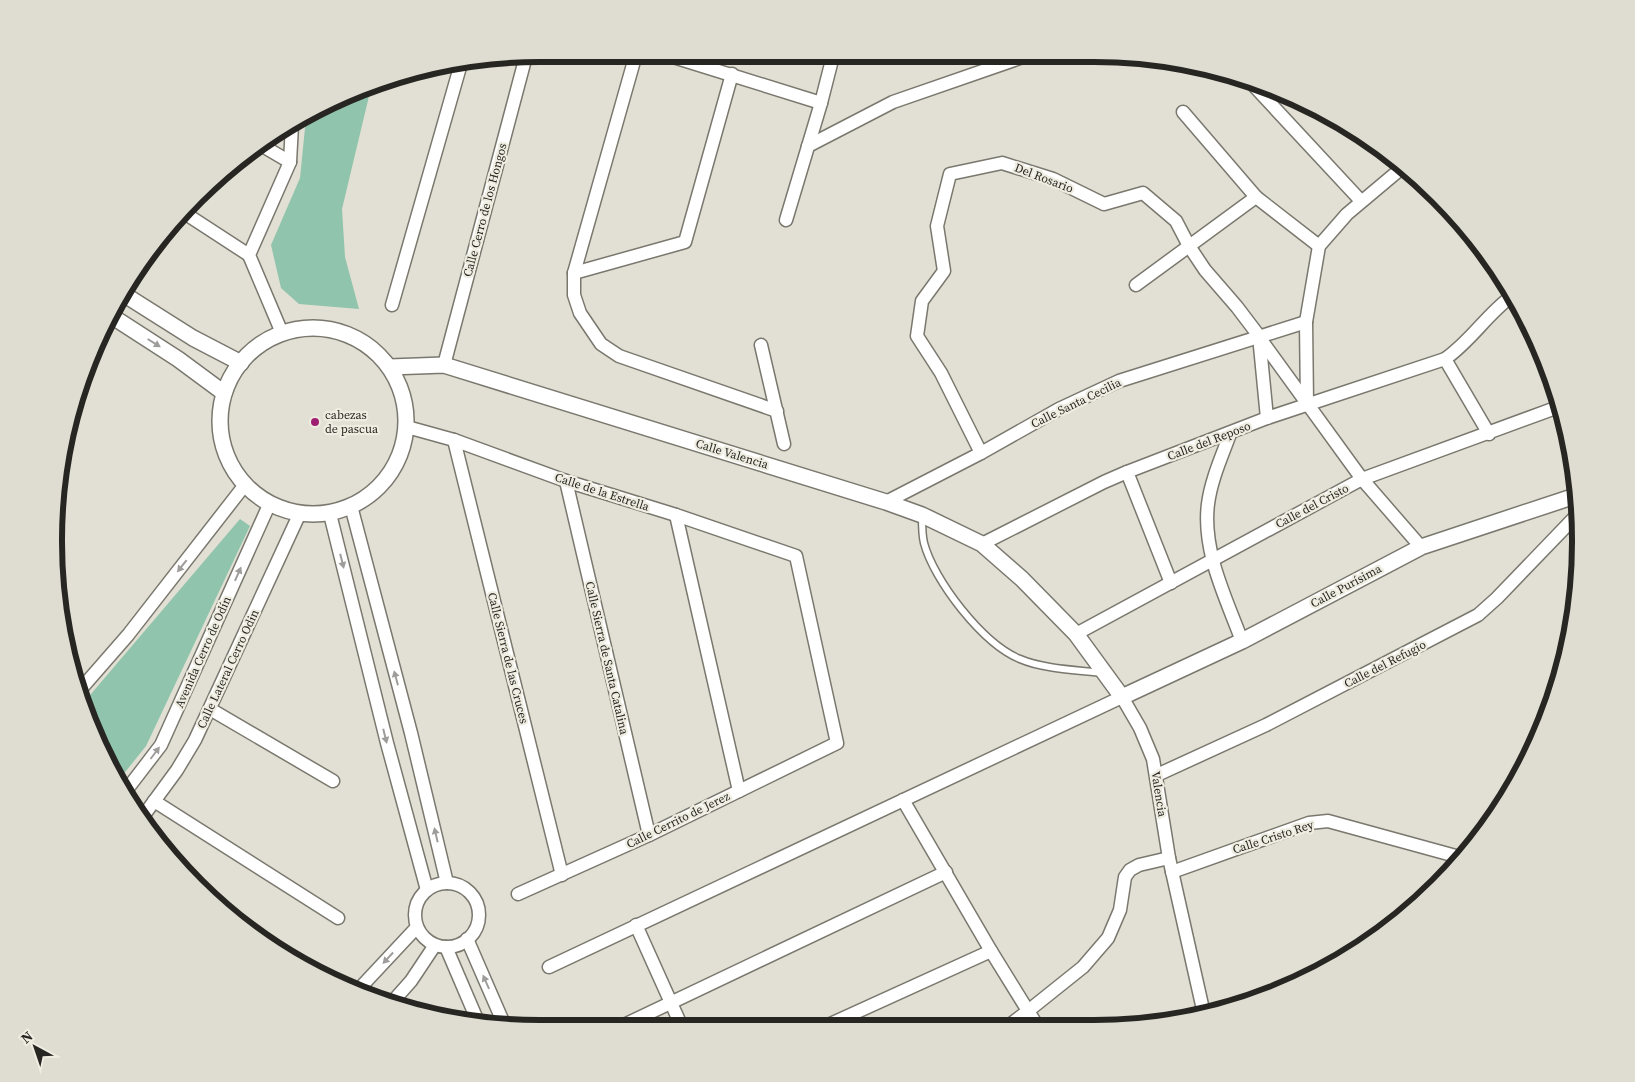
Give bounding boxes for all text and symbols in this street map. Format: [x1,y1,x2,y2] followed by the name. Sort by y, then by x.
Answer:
[459,141,511,279] street label: Calle Cerro de los Hongos
[1012,159,1076,197] street label: Del Rosario
[147,338,160,348] one-way arrow
[1028,374,1125,432] street label: Calle Santa Cecilia
[325,407,379,437] place label: cabezas de pascua
[309,416,321,428] marker: cabezas de pascua
[1165,418,1253,464] street label: Calle del Reposo
[694,435,771,473] street label: Calle Valencia
[553,469,652,515] street label: Calle de la Estrella
[1273,480,1352,532] street label: Calle del Cristo
[338,554,346,569] one-way arrow
[176,559,187,572] one-way arrow
[1308,560,1385,611] street label: Calle Purísima
[234,567,242,581] one-way arrow
[582,580,633,737] street label: Calle Sierra de Santa Catalina
[484,591,532,725] street label: Calle Sierra de las Cruces
[171,594,235,710] street label: Avenida Cerro de Odín
[193,607,263,731] street label: Calle Lateral Cerro Odin
[1341,636,1429,692] street label: Calle del Refugio
[392,670,400,685] one-way arrow
[381,729,389,744] one-way arrow
[149,747,160,760] one-way arrow
[1148,770,1171,819] street label: Valencia
[624,788,733,852] street label: Calle Cerrito de Jerez
[1230,816,1316,858] street label: Calle Cristo Rey
[431,828,439,843] one-way arrow
[382,951,394,963] one-way arrow
[481,975,489,989] one-way arrow
[10,1022,60,1072] north arrow
[16,1026,37,1048] text: N

